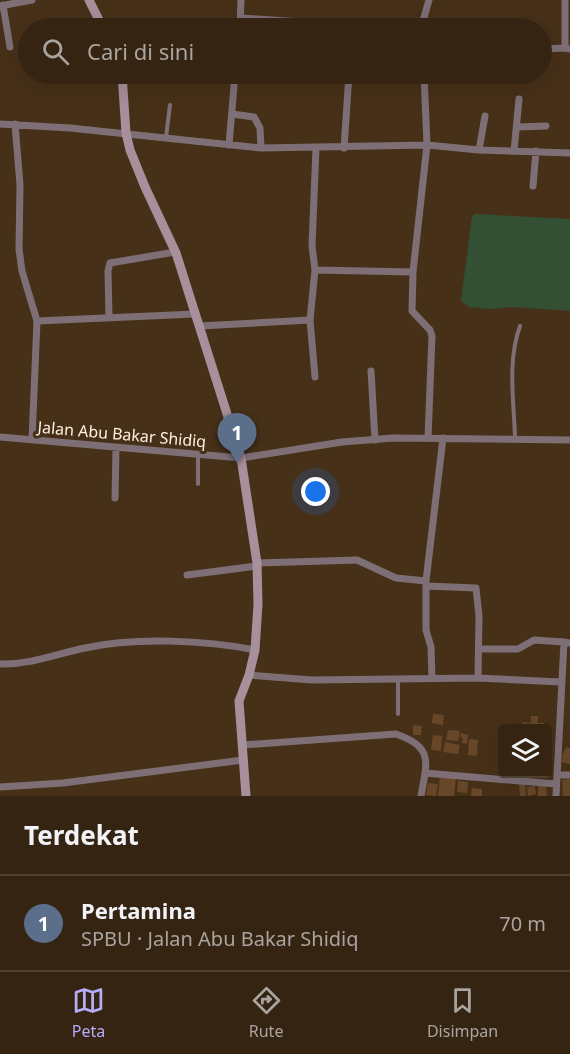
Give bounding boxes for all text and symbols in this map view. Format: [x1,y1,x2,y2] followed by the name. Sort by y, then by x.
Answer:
[18,18,552,84] search box
[39,35,72,68] icon: search
[87,36,194,66] text: Cari di sini
[218,414,256,463] pin: 1
[35,416,207,452] street label: Jalan Abu Bakar Shidiq
[301,477,330,506] your location
[498,724,552,778] map controls
[498,724,552,778] button: layers
[24,817,139,853] text: Terdekat
[81,895,196,925] text: Pertamina
[38,910,49,937] text: 1
[499,910,546,937] text: 70 m
[81,925,359,952] text: SPBU · Jalan Abu Bakar Shidiq
[72,984,105,1042] tab: Peta
[249,984,283,1042] tab: Rute
[427,984,498,1042] tab: Disimpan

